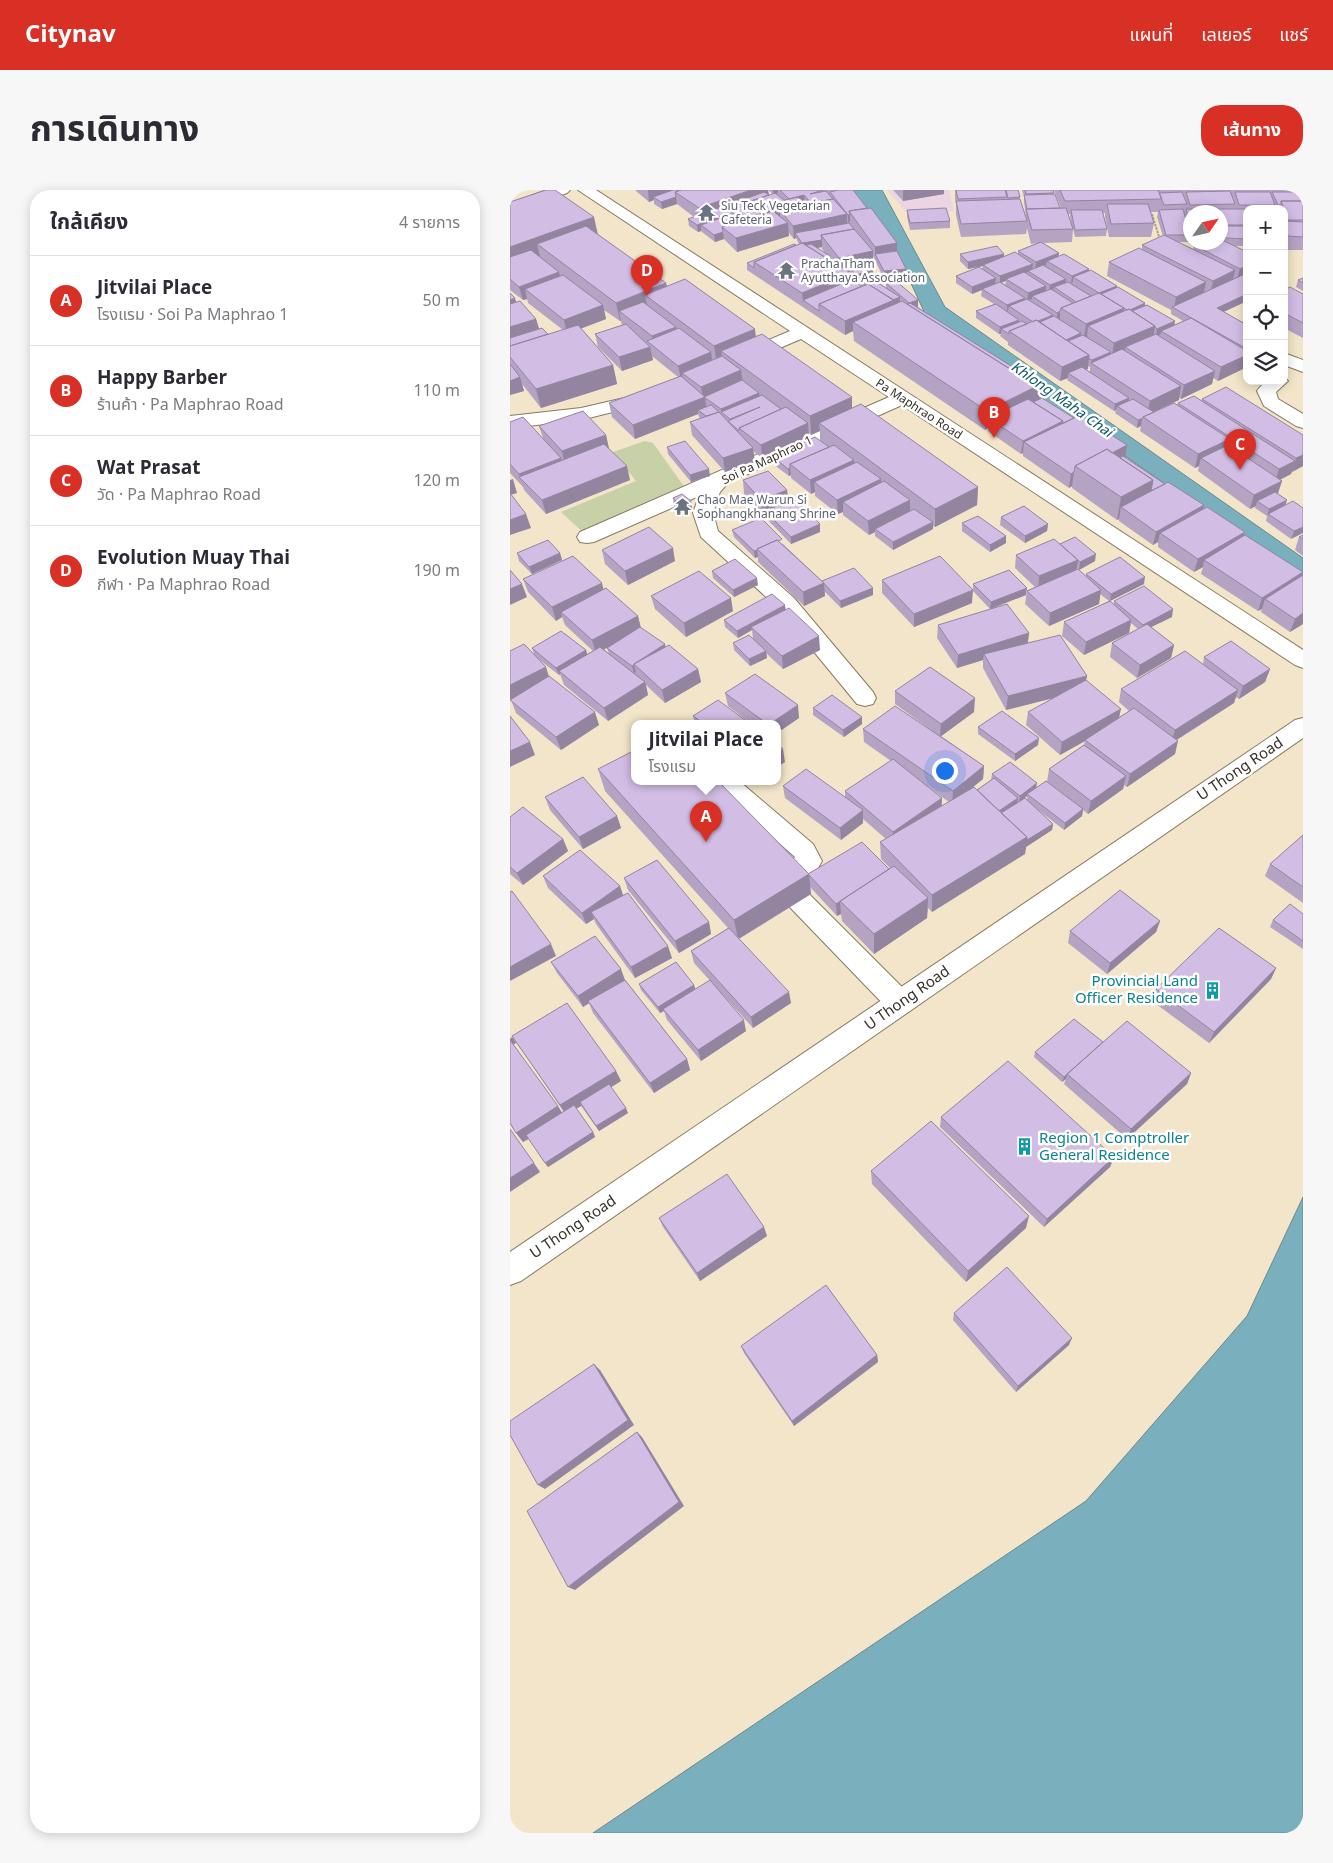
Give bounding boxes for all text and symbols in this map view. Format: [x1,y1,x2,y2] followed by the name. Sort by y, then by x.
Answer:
[25,17,116,53] text: Citynav
[1129,22,1173,49] text: แผนที่
[1201,22,1251,49] text: เลเยอร์
[1279,22,1308,49] text: แชร์
[30,104,199,157] text: การเดินทาง
[1201,105,1303,156] button: เส้นทาง
[721,197,830,229] place label: Siu Teck Vegetarian Cafeteria
[697,203,717,223] temple icon: Siu Teck Vegetarian Cafeteria
[1183,205,1228,250] north arrow
[1243,205,1288,385] map controls
[1243,205,1288,250] button: +
[50,207,128,238] text: ใกล้เคียง
[399,211,460,235] text: 4 รายการ
[1243,250,1288,295] button: −
[631,255,663,296] pin: D
[801,255,925,287] place label: Pracha Tham Ayutthaya Association
[777,261,797,281] temple icon: Pracha Tham Ayutthaya Association
[97,274,212,303] text: Jitvilai Place
[60,289,72,313] text: A
[423,289,460,313] text: 50 m
[1243,295,1288,340] button: locate
[97,303,288,327] text: โรงแรม · Soi Pa Maphrao 1
[1243,340,1288,385] button: layers
[1007,356,1119,444] water label: Khlong Maha Chai
[97,364,227,393] text: Happy Barber
[872,374,966,444] street label: Pa Maphrao Road
[61,379,71,403] text: B
[413,379,460,403] text: 110 m
[97,393,284,417] text: ร้านค้า · Pa Maphrao Road
[978,397,1010,438] pin: B
[1224,429,1256,470] pin: C
[719,431,815,489] street label: Soi Pa Maphrao 1
[97,454,200,483] text: Wat Prasat
[61,469,71,493] text: C
[413,469,460,493] text: 120 m
[97,483,261,507] text: วัด · Pa Maphrao Road
[697,491,836,523] place label: Chao Mae Warun Si Sophangkhanang Shrine
[673,497,693,517] temple icon: Chao Mae Warun Si Sophangkhanang Shrine
[97,544,290,573] text: Evolution Muay Thai
[60,559,72,583] text: D
[413,559,460,583] text: 190 m
[97,573,270,597] text: กีฬา · Pa Maphrao Road
[631,720,781,785] popup
[648,726,764,755] text: Jitvilai Place
[1192,732,1288,807] street label: U Thong Road
[648,755,696,779] text: โรงแรม
[932,758,958,784] your location
[690,801,722,842] pin: A
[860,960,955,1037] street label: U Thong Road
[1075,970,1198,1010] place label: Provincial Land Officer Residence
[1202,980,1222,1000] building icon: Provincial Land Officer Residence
[1039,1127,1189,1167] place label: Region 1 Comptroller General Residence
[1015,1137,1035,1157] building icon: Region 1 Comptroller General Residence
[525,1190,621,1265] street label: U Thong Road

